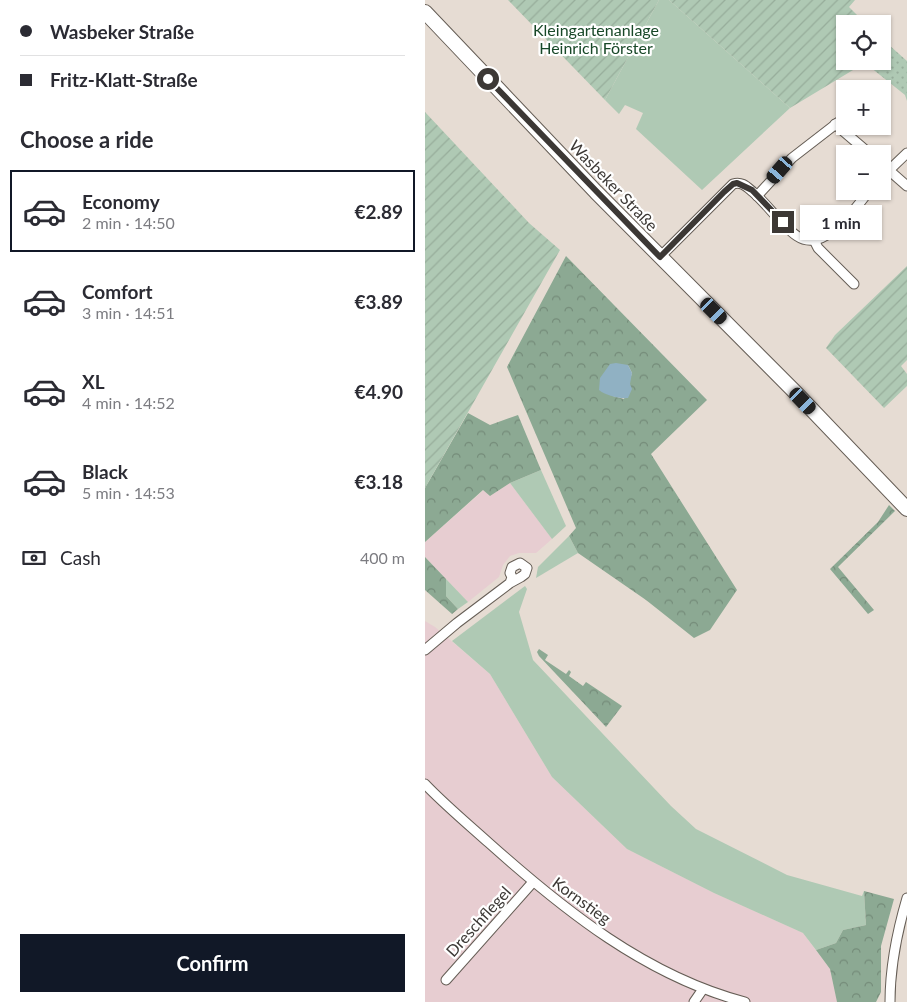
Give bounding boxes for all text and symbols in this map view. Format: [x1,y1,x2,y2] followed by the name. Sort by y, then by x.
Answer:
[836,15,891,200] map controls
[836,15,891,70] button: locate
[50,20,194,43] text: Wasbeker Straße
[533,20,659,57] park label: Kleingartenanlage Heinrich Förster
[50,68,198,91] text: Fritz-Klatt-Straße
[477,68,499,90] route start
[836,80,891,135] button: +
[20,126,154,153] text: Choose a ride
[566,136,662,234] street label: Wasbeker Straße
[836,145,891,200] button: −
[764,154,795,186] car
[22,189,67,234] icon: car
[82,190,160,213] text: Economy
[354,200,403,223] text: €2.89
[801,204,883,240] callout: 1 min
[772,211,794,233] route end
[82,213,175,232] text: 2 min · 14:50
[821,213,861,232] text: 1 min
[22,279,67,324] icon: car
[82,280,153,303] text: Comfort
[354,290,403,313] text: €3.89
[698,295,729,327] car
[82,303,175,322] text: 3 min · 14:51
[22,369,67,414] icon: car
[82,370,105,393] text: XL
[354,380,403,403] text: €4.90
[787,385,818,417] car
[82,393,175,412] text: 4 min · 14:52
[22,459,67,504] icon: car
[82,460,128,483] text: Black
[354,470,403,493] text: €3.18
[82,483,175,502] text: 5 min · 14:53
[20,544,48,572] icon: cash
[60,546,101,569] text: Cash
[360,548,405,567] text: 400 m
[549,873,615,927] street label: Kornstieg
[442,882,514,960] street label: Dreschflegel
[20,934,405,992] button: Confirm

